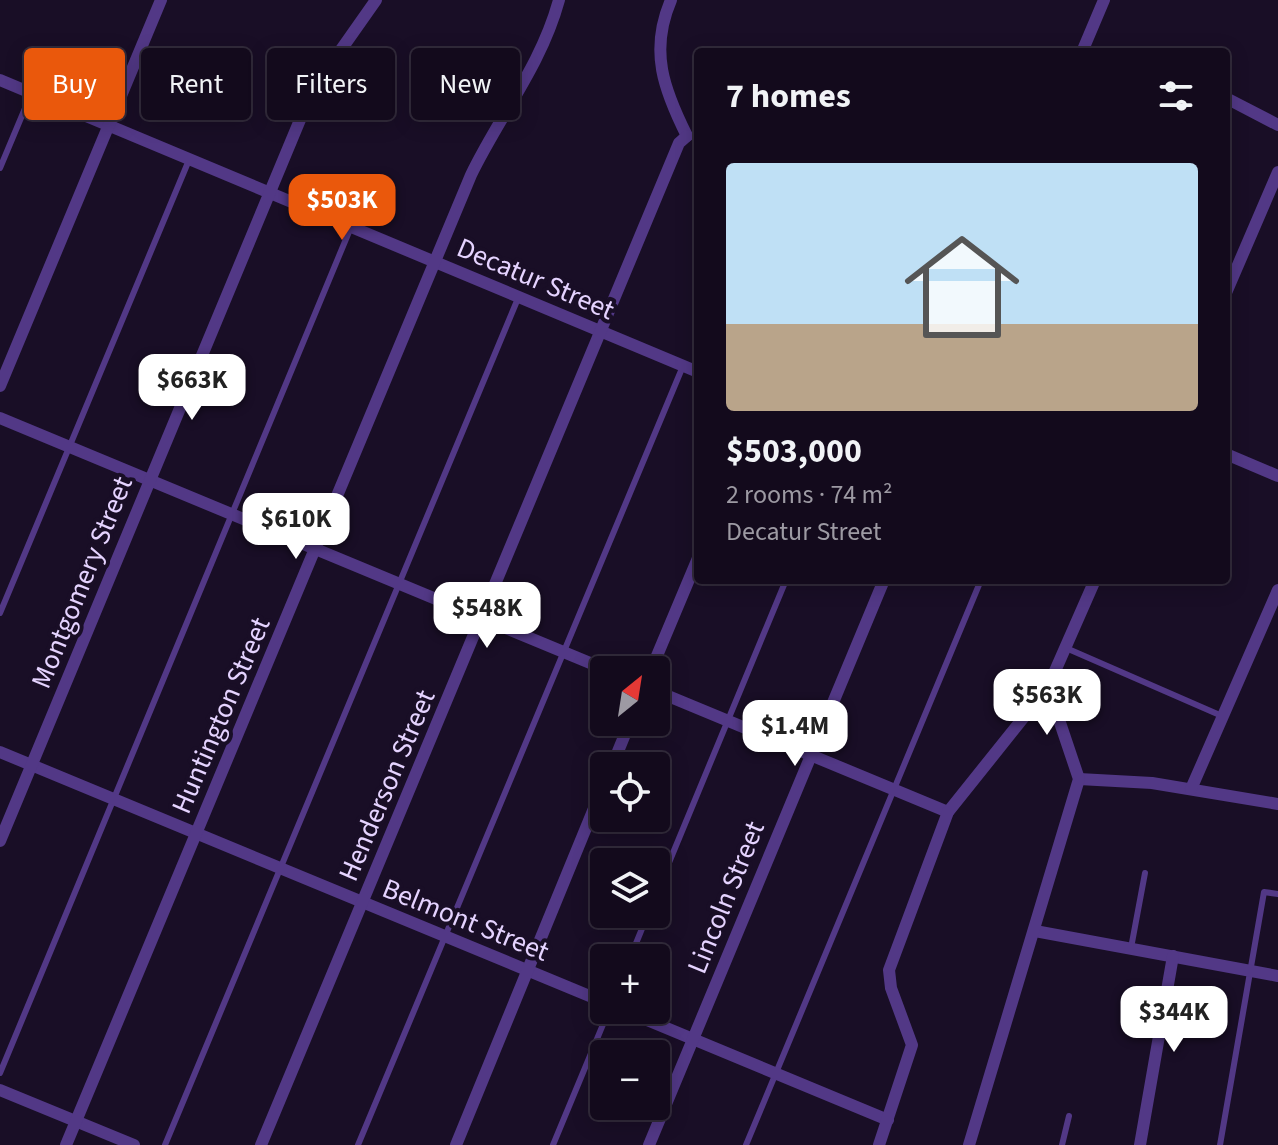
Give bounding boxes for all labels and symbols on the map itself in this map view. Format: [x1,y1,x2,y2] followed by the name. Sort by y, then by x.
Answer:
[286,174,398,242] pin: $503K
[451,228,621,330] street label: Decatur Street
[136,354,248,422] pin: $663K
[21,470,143,694] street label: Montgomery Street
[240,493,352,561] pin: $610K
[431,582,543,650] pin: $548K
[161,610,281,820] street label: Huntington Street
[590,656,670,736] north arrow
[991,669,1103,737] pin: $563K
[329,683,445,887] street label: Henderson Street
[739,700,851,768] pin: $1.4M
[677,815,775,980] street label: Lincoln Street
[376,868,555,972] street label: Belmont Street
[1118,986,1230,1054] pin: $344K

